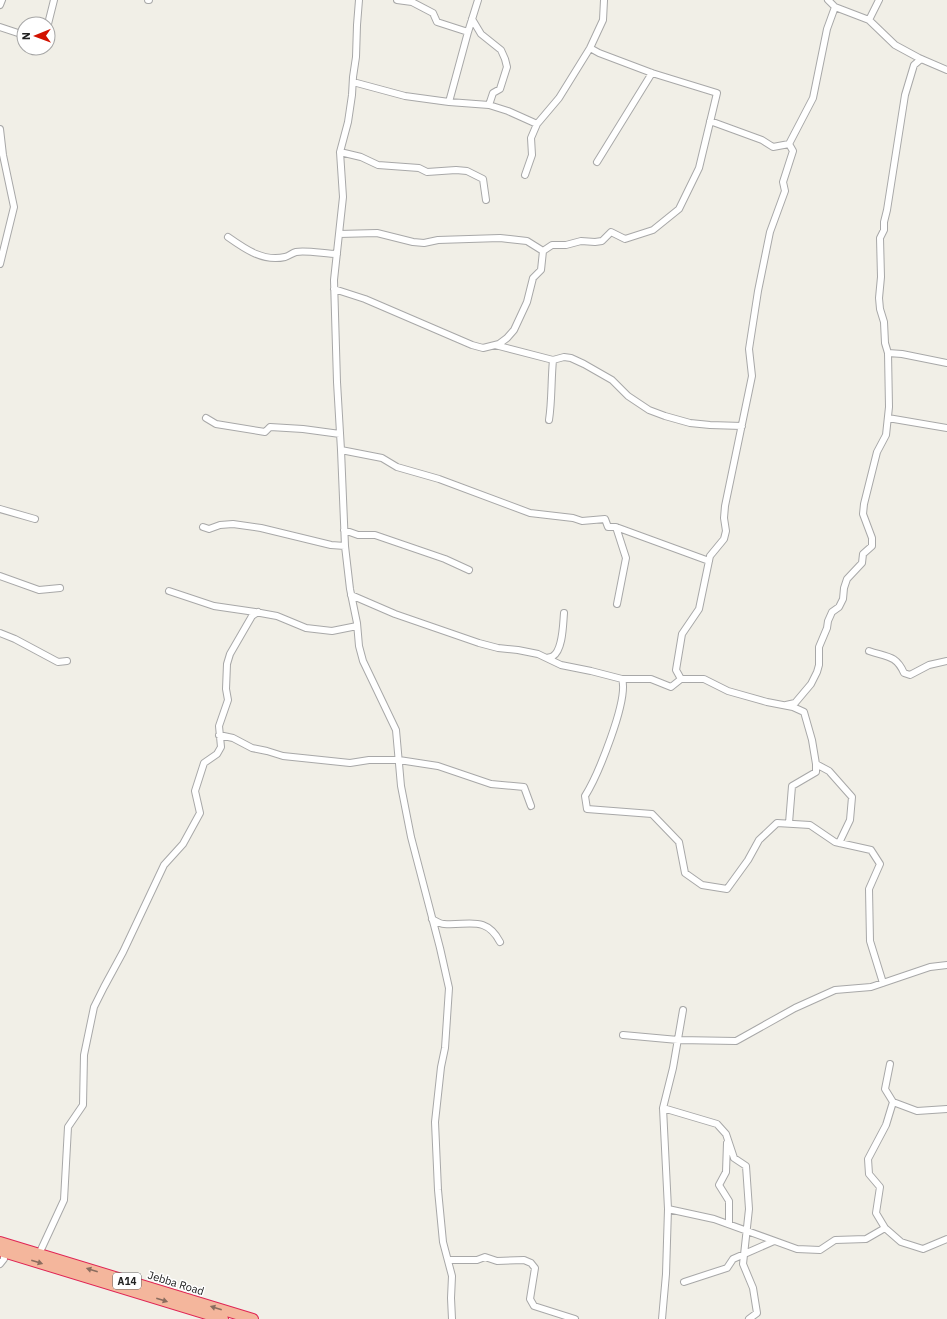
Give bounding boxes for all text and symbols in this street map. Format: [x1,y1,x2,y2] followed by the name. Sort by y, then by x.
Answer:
[16,16,56,56] north arrow
[19,32,33,40] text: N
[32,1259,44,1265] one-way arrow
[85,1267,97,1273] one-way arrow
[146,1268,206,1298] street label: Jebba Road
[113,1273,141,1289] road number: A14
[156,1298,168,1304] one-way arrow
[210,1305,222,1311] one-way arrow

